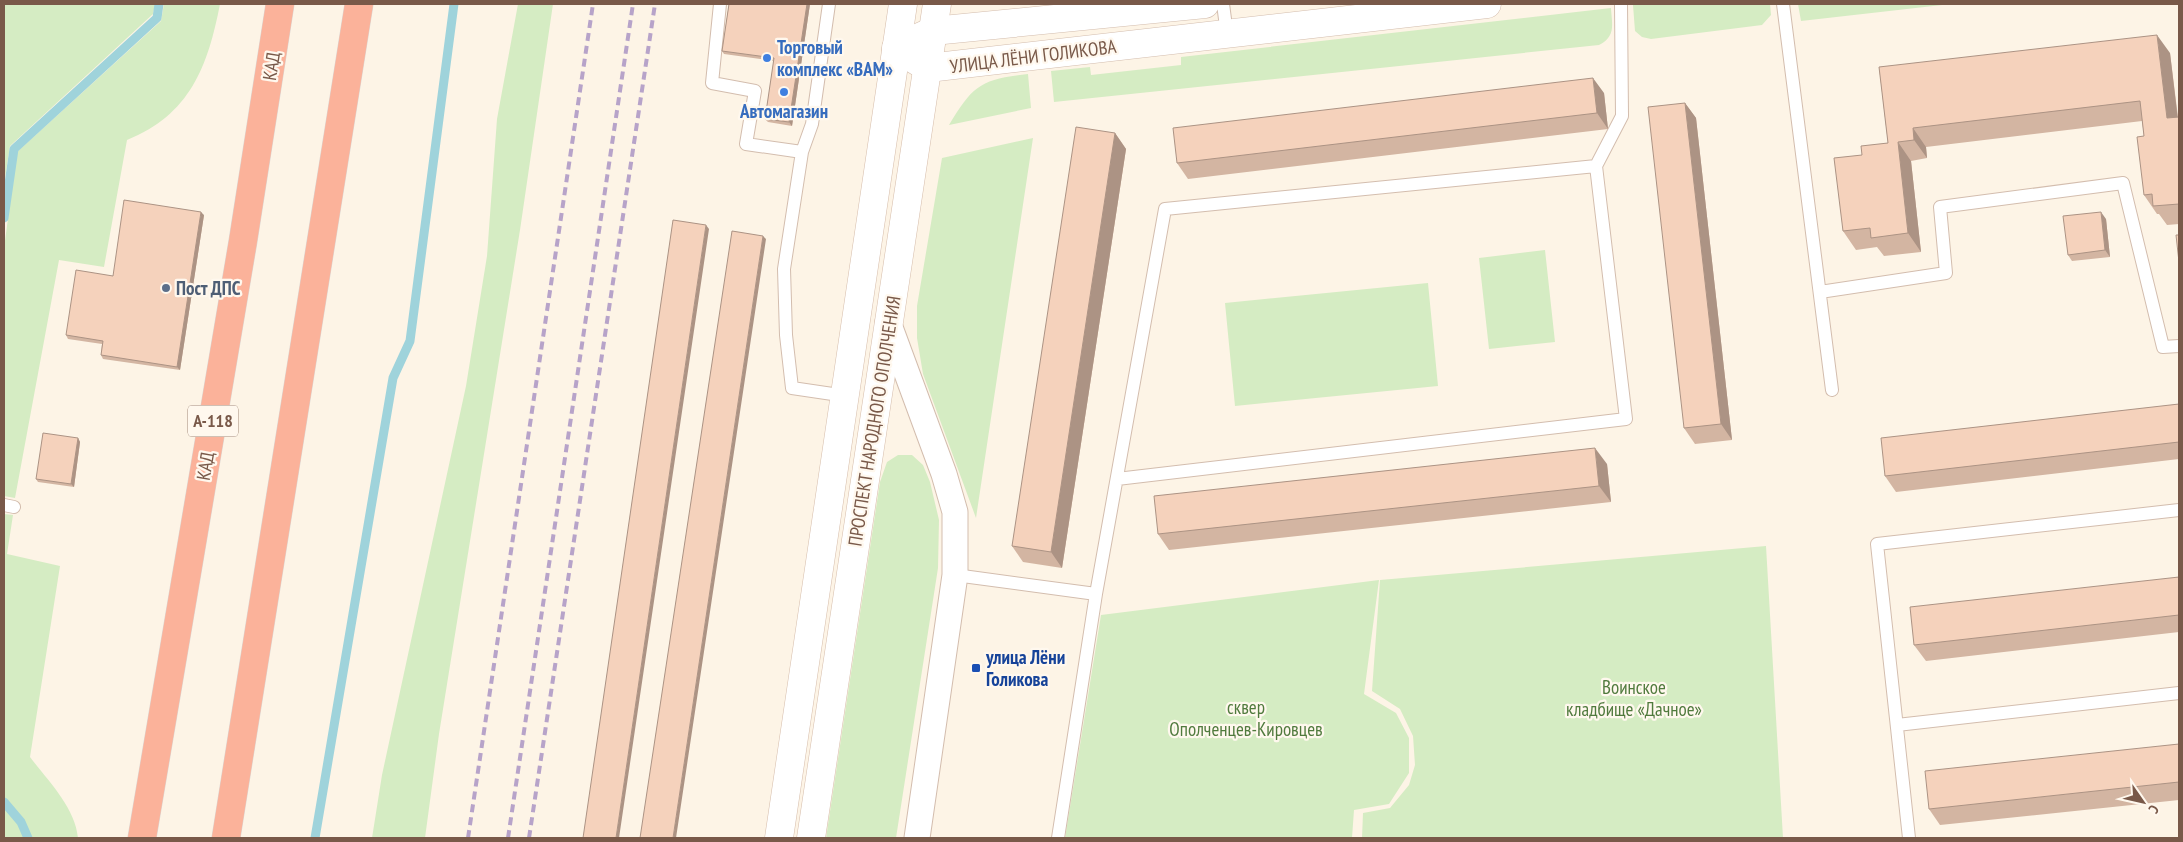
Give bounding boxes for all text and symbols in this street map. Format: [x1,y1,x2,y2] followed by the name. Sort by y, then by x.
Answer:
[948,34,1118,78] street label: УЛИЦА ЛЁНИ ГОЛИКОВА
[777,35,893,81] place label: Торговый комплекс «ВАМ»
[257,50,285,82] street label: КАД
[761,52,773,64] marker: Торговый комплекс «ВАМ»
[778,86,790,98] marker: Автомагазин
[739,99,828,123] place label: Автомагазин
[176,276,241,300] place label: Пост ДПС
[160,282,172,294] marker: Пост ДПС
[842,294,906,548] street label: ПРОСПЕКТ НАРОДНОГО ОПОЛЧЕНИЯ
[188,406,238,436] road number: А-118
[191,450,219,482] street label: КАД
[985,645,1065,691] place label: улица Лёни Голикова
[970,662,982,674] marker: улица Лёни Голикова
[1566,675,1702,721] park label: Воинское кладбище «Дачное»
[1169,695,1323,741] park label: сквер Ополченцев-Кировцев
[2118,777,2168,827] north arrow
[2144,802,2163,817] text: С

